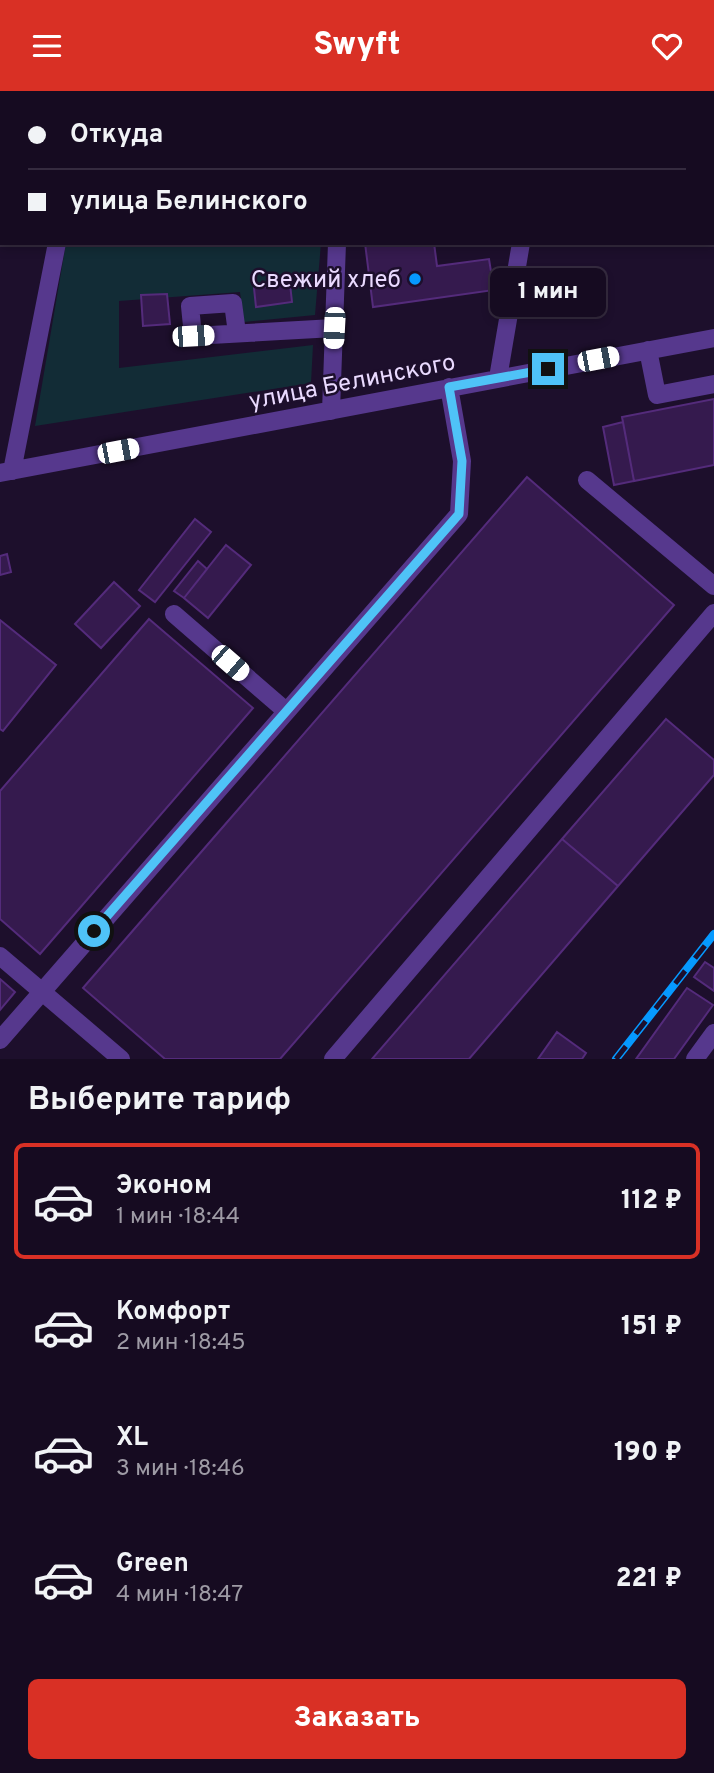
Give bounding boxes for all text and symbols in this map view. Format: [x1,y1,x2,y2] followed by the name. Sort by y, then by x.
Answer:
[313,26,401,66] text: Swyft
[28,27,66,65] icon: menu
[648,27,686,65] icon: heart
[70,119,163,152] text: Откуда
[70,186,308,219] text: улица Белинского
[251,266,401,296] place label: Свежий хлеб
[490,267,606,317] callout: 1 мин
[407,271,423,287] marker: Свежий хлеб
[518,278,578,307] text: 1 мин
[323,306,346,350] car
[172,324,215,348] car
[576,345,621,373] car
[247,348,458,418] street label: улица Белинского
[532,353,564,385] route end
[96,437,141,465] car
[208,641,253,685] car
[78,915,110,947] route start
[28,1081,291,1121] text: Выберите тариф
[32,1170,95,1233] icon: car
[116,1170,212,1203] text: Эконом
[621,1185,682,1218] text: 112 ₽
[116,1203,240,1232] text: 1 мин · 18:44
[32,1296,95,1359] icon: car
[116,1296,230,1329] text: Комфорт
[621,1311,682,1344] text: 151 ₽
[116,1329,246,1358] text: 2 мин · 18:45
[32,1422,95,1485] icon: car
[116,1422,148,1455] text: XL
[614,1437,682,1470] text: 190 ₽
[116,1455,245,1484] text: 3 мин · 18:46
[32,1548,95,1611] icon: car
[116,1548,189,1581] text: Green
[616,1563,682,1596] text: 221 ₽
[116,1581,243,1610] text: 4 мин · 18:47
[28,1679,686,1759] button: Заказать

